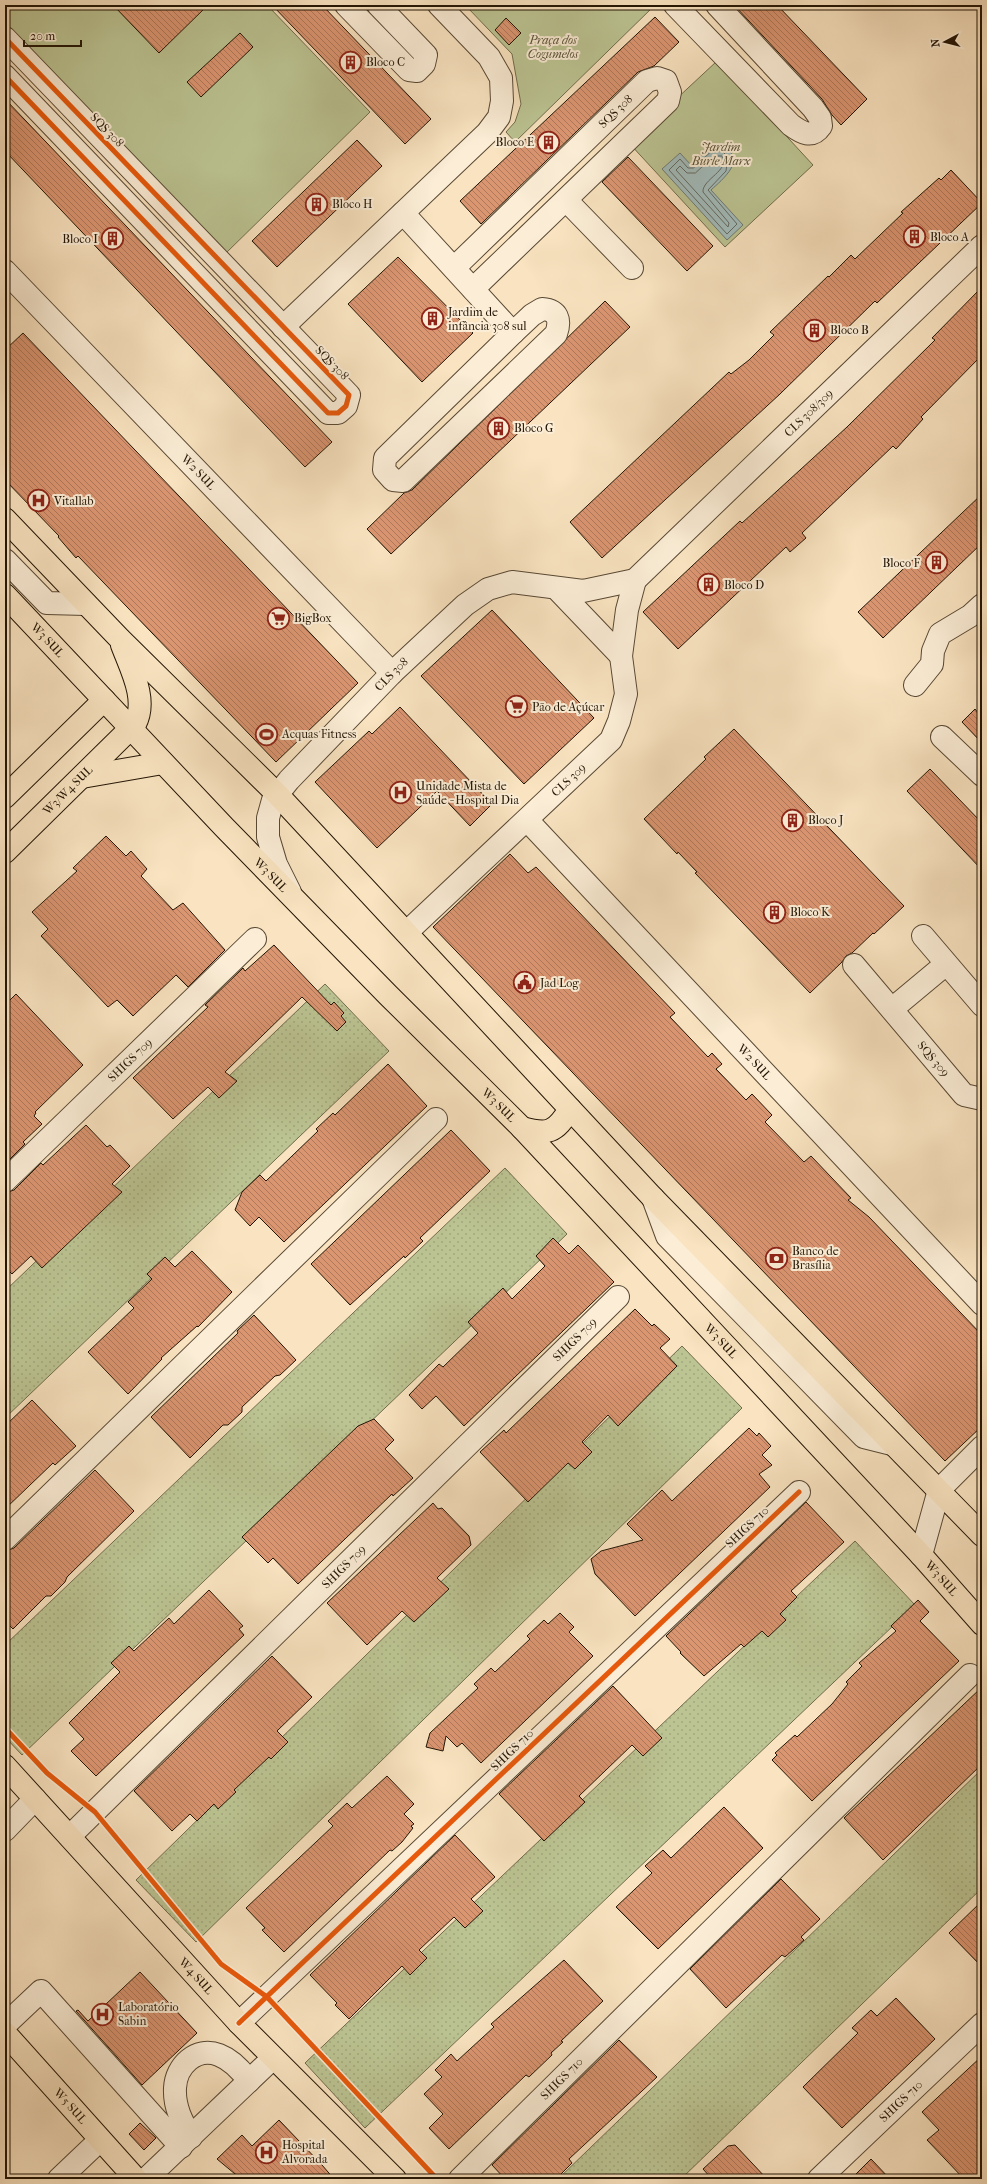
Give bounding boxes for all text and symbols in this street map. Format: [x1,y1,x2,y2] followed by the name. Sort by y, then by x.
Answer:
[24,22,81,48] scale bar
[925,22,965,62] north arrow
[30,29,55,43] text: 20 m
[528,33,579,61] park label: Praça dos Cogumelos
[929,38,943,48] text: N
[338,49,364,75] building icon: Bloco C
[366,55,405,69] place label: Bloco C
[596,92,635,131] street label: SQS 308
[87,110,127,150] street label: SQS 308
[536,129,562,155] building icon: Bloco E
[496,135,534,149] place label: Bloco E
[691,140,751,168] park label: Jardim Burle Marx
[304,191,330,217] building icon: Bloco H
[332,197,373,211] place label: Bloco H
[901,224,927,250] building icon: Bloco A
[100,226,126,252] building icon: Bloco I
[930,230,969,244] place label: Bloco A
[62,232,98,246] place label: Bloco I
[447,305,527,333] place label: Jardim de infância 308 sul
[420,306,446,332] building icon: Jardim de infância 308 sul
[801,317,827,343] building icon: Bloco B
[830,323,869,337] place label: Bloco B
[312,343,352,383] street label: SQS 308
[781,386,836,440] street label: CLS 308/309
[485,415,511,441] building icon: Bloco G
[514,421,554,435] place label: Bloco G
[178,451,219,493] street label: W2 SUL
[25,488,51,514] hospital icon: Vitallab
[53,494,94,508] place label: Vitallab
[923,550,949,576] building icon: Bloco F
[882,556,921,570] place label: Bloco F
[696,572,722,598] building icon: Bloco D
[724,578,764,592] place label: Bloco D
[265,605,291,631] supermarket icon: BigBox
[294,611,332,625] place label: BigBox
[27,619,68,661] street label: W3 SUL
[372,655,411,694] street label: CLS 308
[504,694,530,720] supermarket icon: Pão de Açúcar
[532,700,605,715] place label: Pão de Açúcar
[254,721,280,747] sports icon: Acquas Fitness
[281,727,357,741] place label: Acquas Fitness
[549,760,589,799] street label: CLS 309
[39,762,96,818] street label: W3/W4 SUL
[416,779,519,807] place label: Unidade Mista de Saúde - Hospital Dia
[387,780,413,806] hospital icon: Unidade Mista de Saúde - Hospital Dia
[780,807,806,833] building icon: Bloco J
[808,813,844,827] place label: Bloco J
[250,854,291,895] street label: W3 SUL
[762,899,788,925] building icon: Bloco K
[790,905,831,919] place label: Bloco K
[512,970,538,996] public building icon: Jad Log
[539,976,579,990] place label: Jad Log
[105,1035,155,1085] street label: SHIGS 709
[915,1038,952,1079] street label: SQS 309
[734,1041,775,1083] street label: W2 SUL
[478,1085,519,1125] street label: W3 SUL
[792,1244,839,1272] place label: Banco de Brasília
[764,1245,790,1271] bank icon: Banco de Brasília
[550,1315,600,1364] street label: SHIGS 709
[701,1320,741,1362] street label: W3 SUL
[722,1503,772,1551] street label: SHIGS 710
[319,1542,369,1591] street label: SHIGS 709
[922,1557,961,1599] street label: W3 SUL
[488,1726,536,1774] street label: SHIGS 710
[175,1954,217,1998] street label: W4 SUL
[118,2000,179,2028] place label: Laboratório Sabin
[90,2001,116,2027] hospital icon: Laboratório Sabin
[538,2054,586,2103] street label: SHIGS 710
[876,2077,925,2125] street label: SHIGS 710
[50,2085,90,2127] street label: W5 SUL
[281,2138,328,2166] place label: Hospital Alvorada
[254,2139,280,2165] hospital icon: Hospital Alvorada

